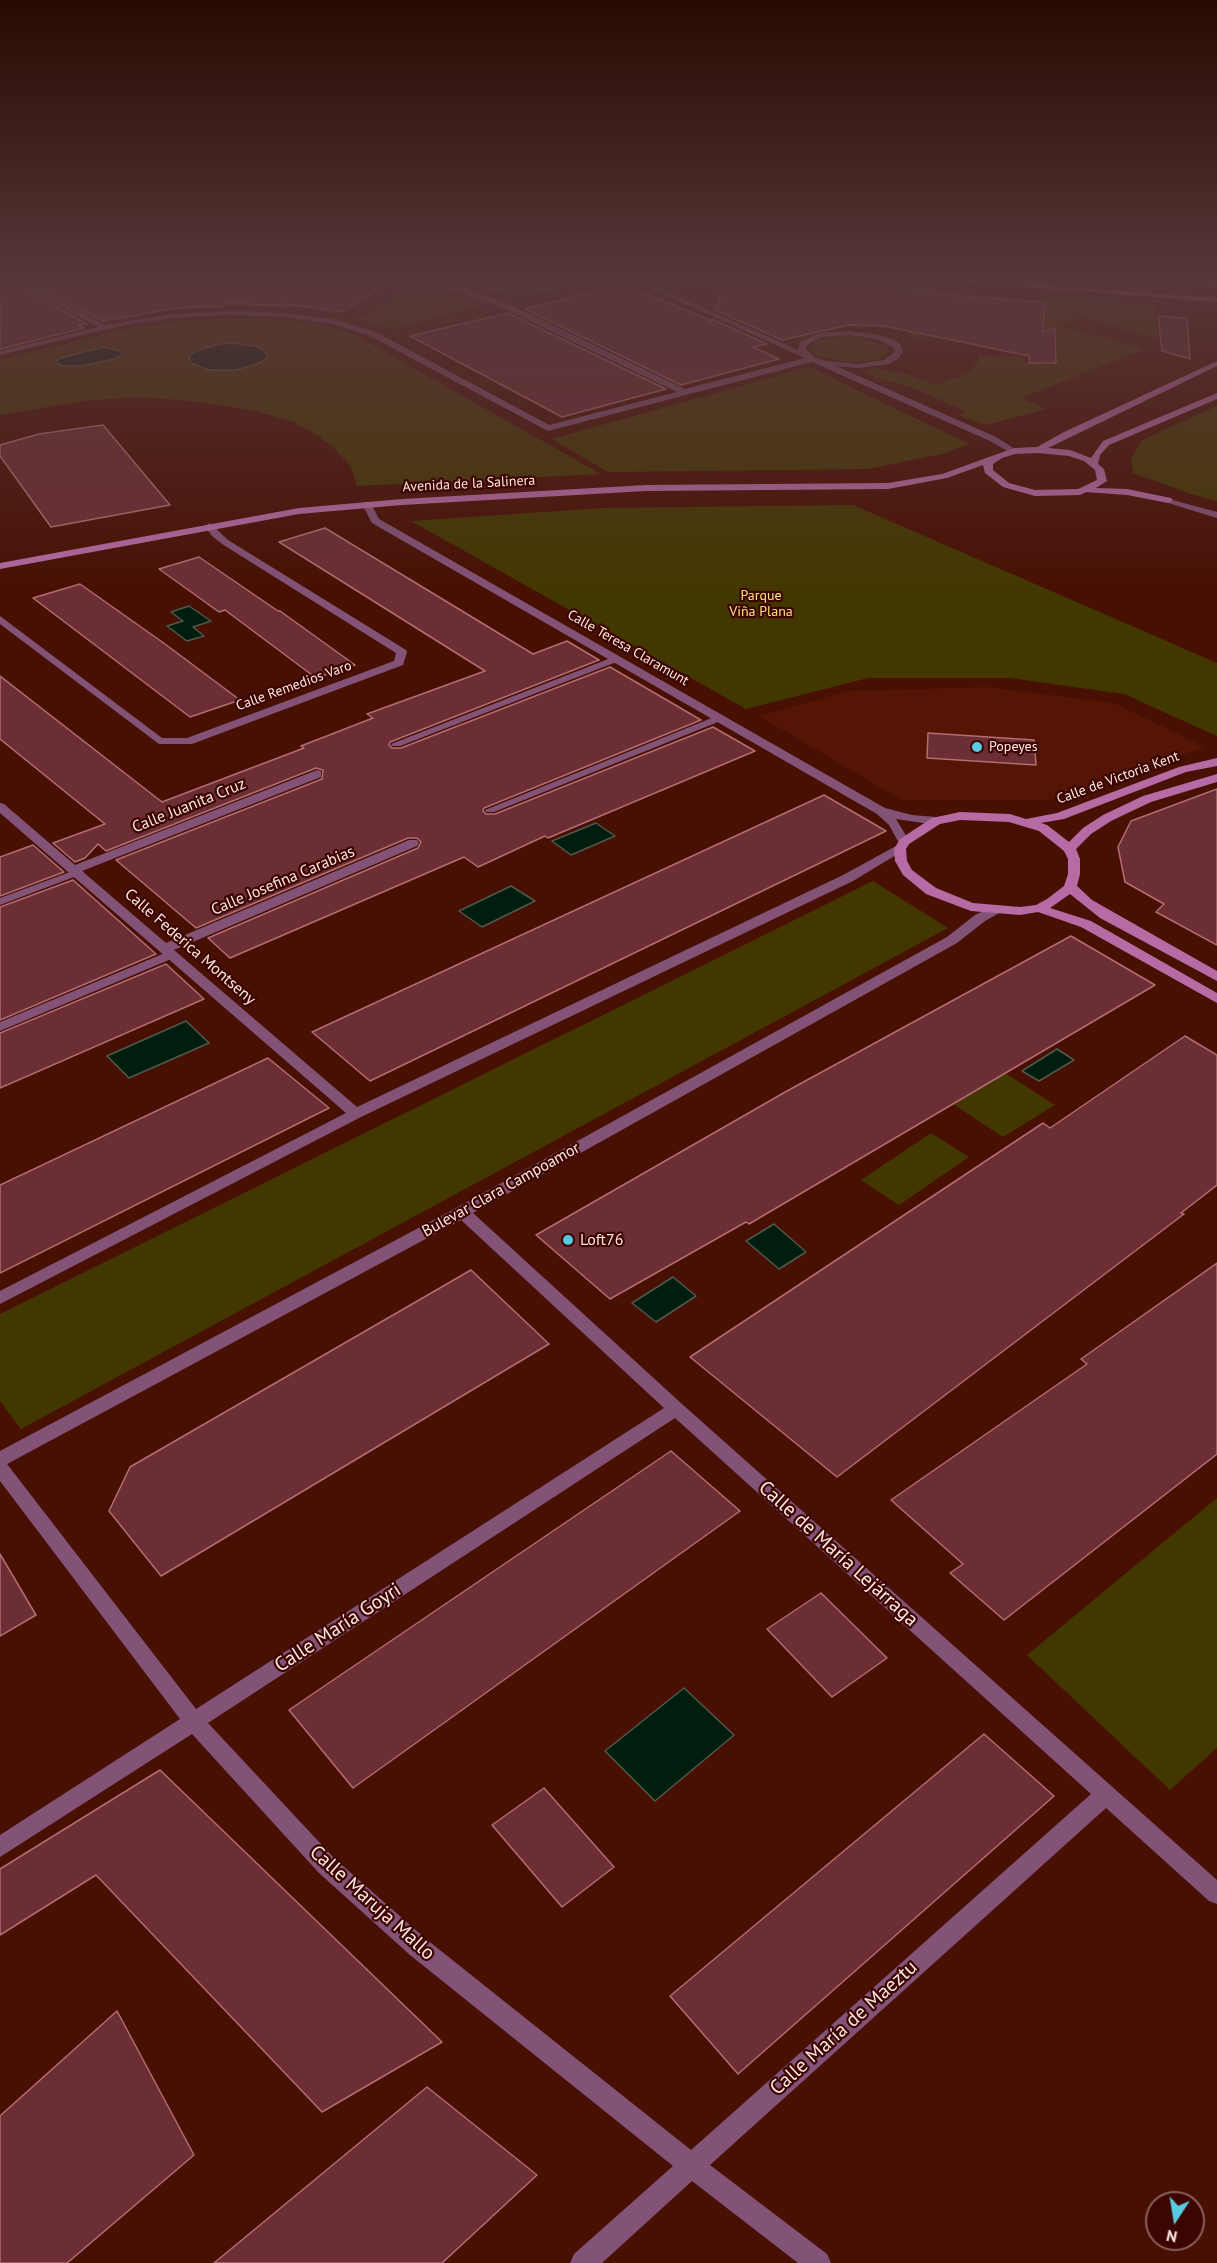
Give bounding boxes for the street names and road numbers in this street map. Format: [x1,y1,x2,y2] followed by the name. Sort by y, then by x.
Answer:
[402,472,536,496] street label: Avenida de la Salinera
[564,606,692,690] street label: Calle Teresa Claramunt
[234,657,354,715] street label: Calle Remedios Varo
[1055,748,1181,808] street label: Calle de Victoria Kent
[130,775,248,837] street label: Calle Juanita Cruz
[208,842,358,920] street label: Calle Josefina Carabias
[121,885,259,1009] street label: Calle Federica Montseny
[419,1139,583,1241] street label: Bulevar Clara Campoamor
[753,1476,923,1632] street label: Calle de María Lejárraga
[270,1578,406,1678] street label: Calle María Goyri
[304,1840,440,1966] street label: Calle Maruja Mallo
[765,1956,923,2100] street label: Calle María de Maeztu

